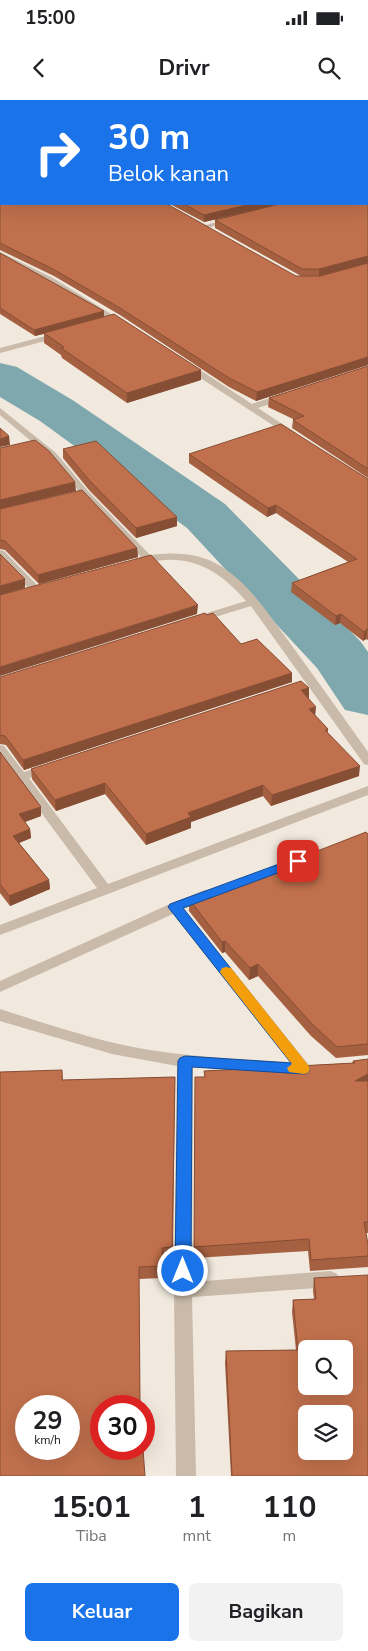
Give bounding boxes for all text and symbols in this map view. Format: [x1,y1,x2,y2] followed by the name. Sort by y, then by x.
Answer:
[25,5,75,31] text: 15:00
[158,53,210,83] text: Drivr
[25,54,53,82] icon: back
[315,54,343,82] icon: search
[108,114,190,161] text: 30 m
[25,120,90,185] icon: right
[108,159,229,189] text: Belok kanan
[277,840,319,882] pin
[284,847,312,875] icon: arrive
[156,1244,208,1296] position arrow
[298,1340,353,1460] map controls
[298,1340,353,1395] button: search
[90,1395,155,1460] speed limit sign: 30
[32,1404,63,1438] text: 29
[298,1405,353,1460] button: layers
[34,1432,61,1448] text: km/h
[52,1487,131,1528] text: 15:01
[188,1487,206,1528] text: 1
[262,1487,316,1528] text: 110
[76,1525,107,1547] text: Tiba
[183,1525,211,1547] text: mnt
[283,1525,296,1547] text: m
[25,1583,179,1641] button: Keluar
[189,1583,343,1641] button: Bagikan

